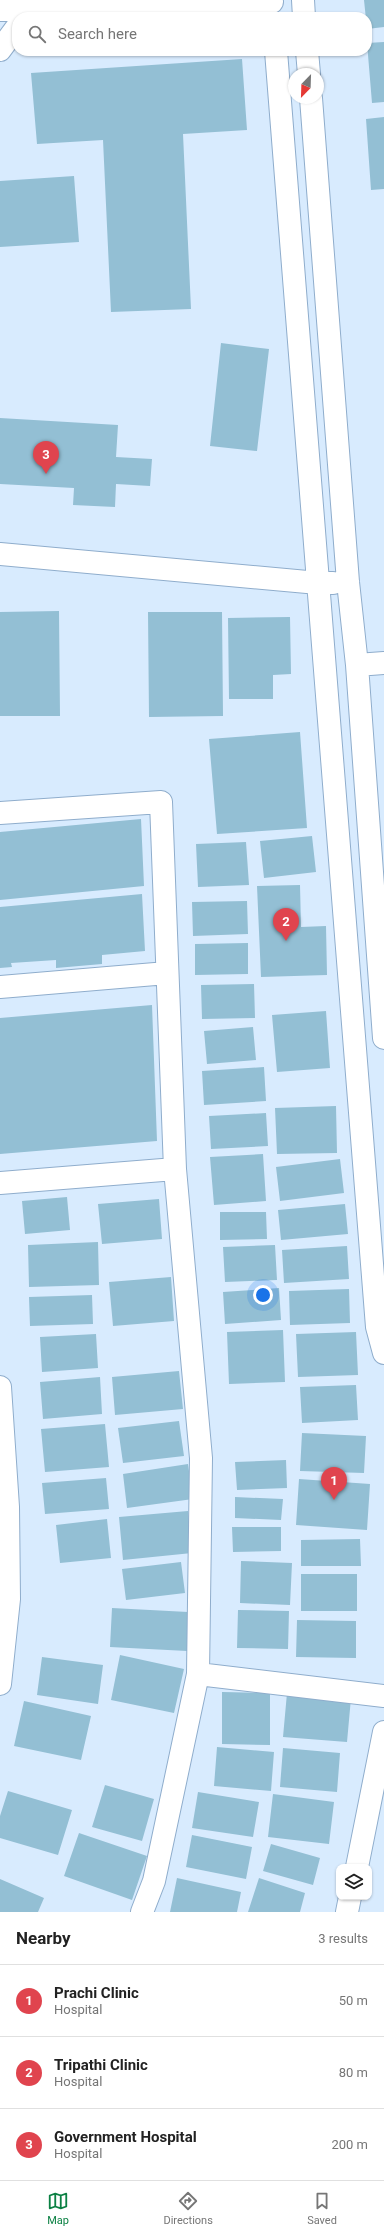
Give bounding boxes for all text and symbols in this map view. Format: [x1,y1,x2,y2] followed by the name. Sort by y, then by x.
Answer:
[12,12,372,56] search box
[26,23,48,45] icon: search
[58,25,137,43] text: Search here
[288,68,324,104] north arrow
[33,441,59,474] pin: 3
[273,908,299,941] pin: 2
[253,1285,273,1305] your location
[321,1467,347,1500] pin: 1
[336,1864,372,1900] map controls
[336,1864,372,1900] button: layers
[16,1928,71,1948] text: Nearby
[318,1931,368,1946] text: 3 results
[54,1984,139,2002] text: Prachi Clinic
[25,1993,33,2008] text: 1
[339,1993,368,2008] text: 50 m
[54,2002,102,2017] text: Hospital
[54,2056,148,2074] text: Tripathi Clinic
[25,2065,33,2080] text: 2
[339,2065,368,2080] text: 80 m
[54,2074,102,2089] text: Hospital
[54,2128,197,2146] text: Government Hospital
[25,2137,33,2152] text: 3
[331,2137,368,2152] text: 200 m
[54,2146,102,2161] text: Hospital
[47,2190,69,2227] tab: Map
[163,2190,213,2227] tab: Directions
[307,2190,337,2227] tab: Saved

